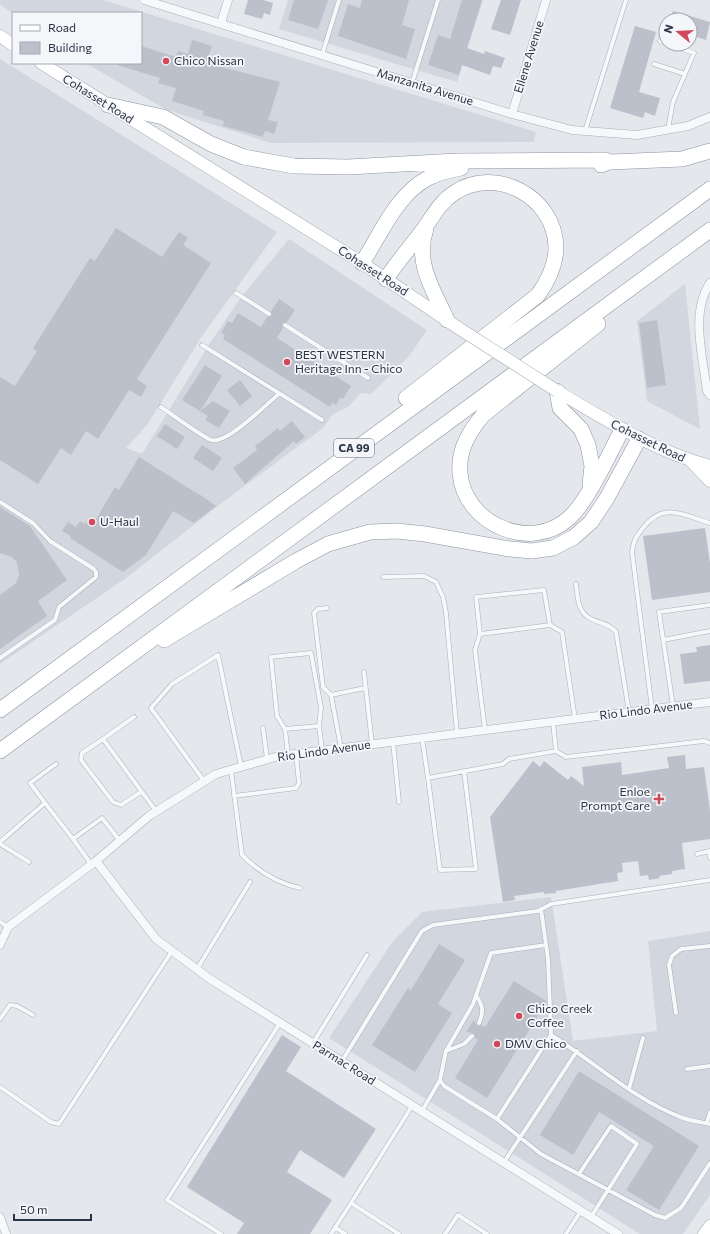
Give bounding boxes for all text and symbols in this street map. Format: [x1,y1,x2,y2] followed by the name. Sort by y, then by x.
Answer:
[12,12,142,64] legend
[658,12,698,52] north arrow
[510,19,546,95] street label: Ellene Avenue
[48,20,76,34] text: Road
[661,23,675,35] text: N
[48,40,92,54] text: Building
[174,53,244,67] place label: Chico Nissan
[161,56,171,66] marker: Chico Nissan
[375,65,475,107] street label: Manzanita Avenue
[61,71,137,126] street label: Cohasset Road
[336,242,411,298] street label: Cohasset Road
[295,347,402,375] place label: BEST WESTERN Heritage Inn - Chico
[282,357,292,367] marker: BEST WESTERN Heritage Inn - Chico
[609,416,688,464] street label: Cohasset Road
[334,439,374,457] road number: CA 99
[100,514,139,528] place label: U-Haul
[87,517,97,527] marker: U-Haul
[598,696,693,722] street label: Rio Lindo Avenue
[276,737,371,763] street label: Rio Lindo Avenue
[581,784,650,812] place label: Enloe Prompt Care
[653,793,665,805] marker: Enloe Prompt Care
[527,1001,593,1029] place label: Chico Creek Coffee
[514,1011,524,1021] marker: Chico Creek Coffee
[505,1036,566,1050] place label: DMV Chico
[310,1037,379,1087] street label: Parmac Road
[492,1039,502,1049] marker: DMV Chico
[14,1196,91,1222] scale bar
[20,1202,48,1216] text: 50 m

